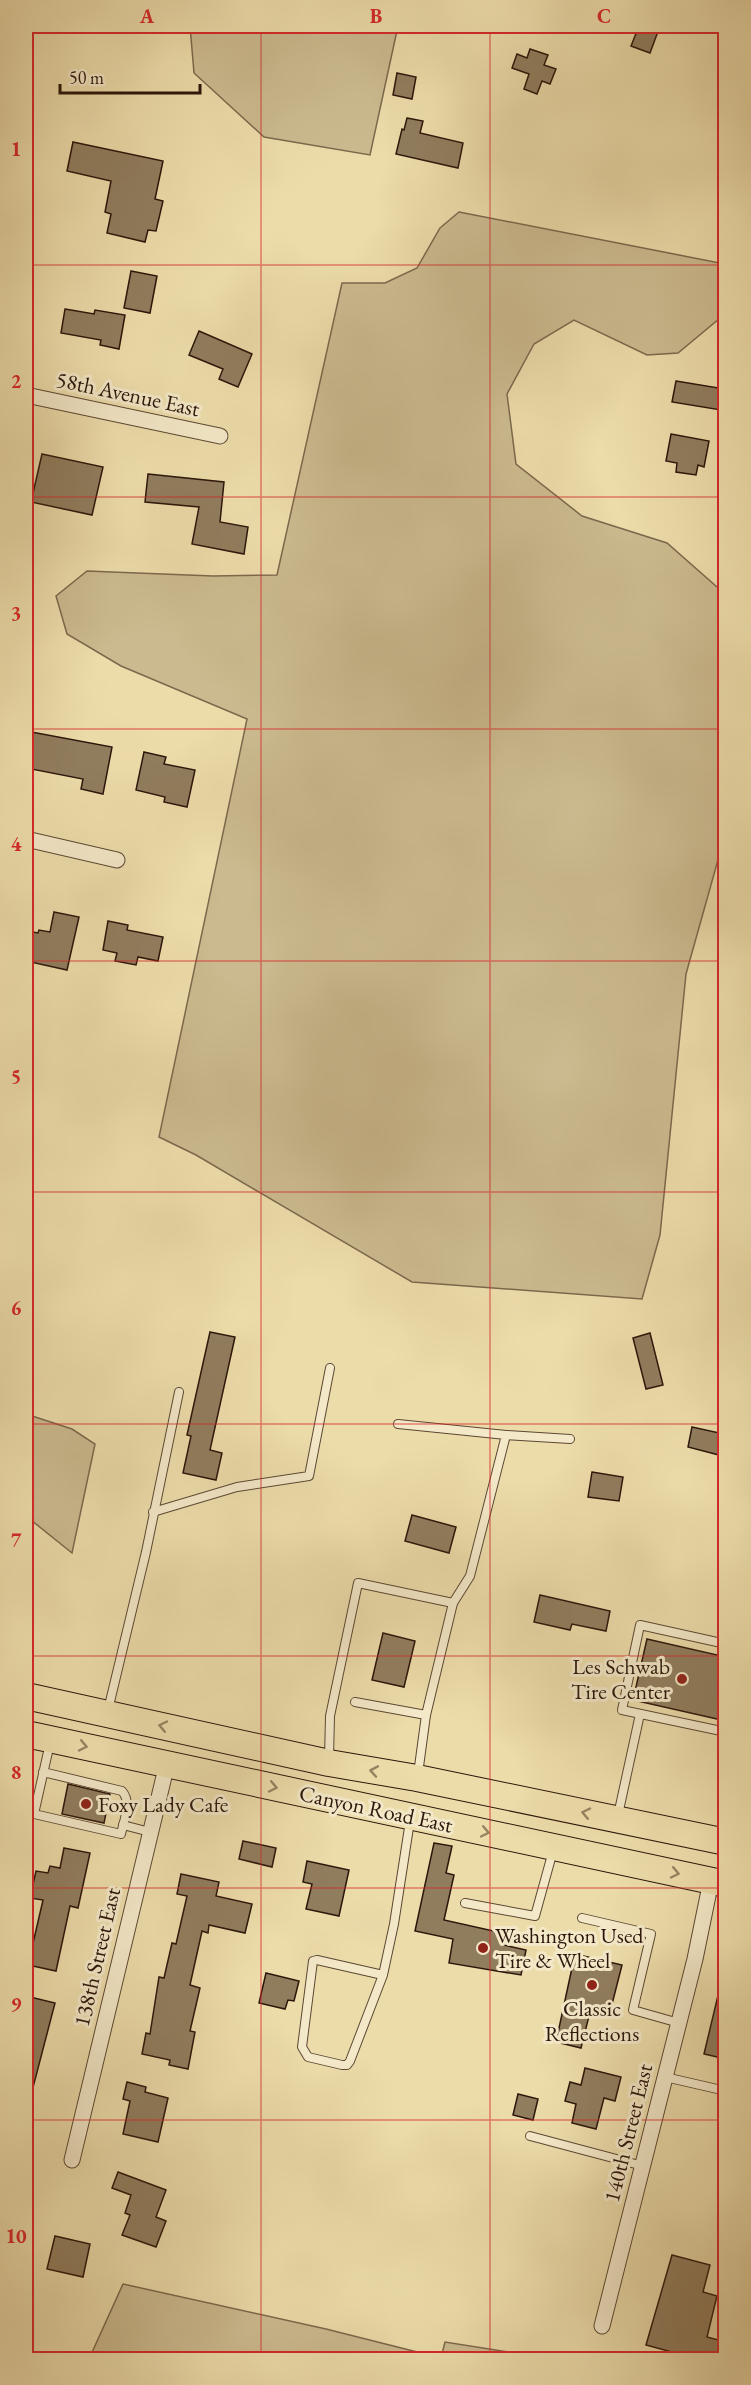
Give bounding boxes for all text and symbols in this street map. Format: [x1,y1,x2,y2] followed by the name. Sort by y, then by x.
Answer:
[139,3,155,29] text: A
[370,3,382,29] text: B
[597,3,611,29] text: C
[60,57,200,95] scale bar
[69,66,104,89] text: 50 m
[11,136,21,162] text: 1
[54,365,202,423] street label: 58th Avenue East
[11,368,22,394] text: 2
[11,600,21,626] text: 3
[11,831,22,857] text: 4
[11,1063,21,1089] text: 5
[11,1295,22,1321] text: 6
[11,1527,22,1553] text: 7
[571,1652,671,1706] place label: Les Schwab Tire Center
[675,1672,689,1686] marker: Les Schwab Tire Center
[158,1721,168,1734] one-way arrow
[77,1739,87,1752] one-way arrow
[11,1759,21,1785] text: 8
[369,1765,379,1778] one-way arrow
[297,1779,456,1839] street label: Canyon Road East
[268,1780,278,1793] one-way arrow
[98,1790,229,1819] place label: Foxy Lady Cafe
[79,1797,93,1811] marker: Foxy Lady Cafe
[581,1807,591,1820] one-way arrow
[479,1825,489,1838] one-way arrow
[670,1866,680,1879] one-way arrow
[67,1885,127,2029] street label: 138th Street East
[495,1921,644,1975] place label: Washington Used Tire & Wheel
[476,1941,490,1955] marker: Washington Used Tire & Wheel
[585,1978,599,1992] marker: Classic Reflections
[11,1991,22,2017] text: 9
[545,1994,639,2048] place label: Classic Reflections
[597,2061,659,2205] street label: 140th Street East
[5,2223,27,2249] text: 10

